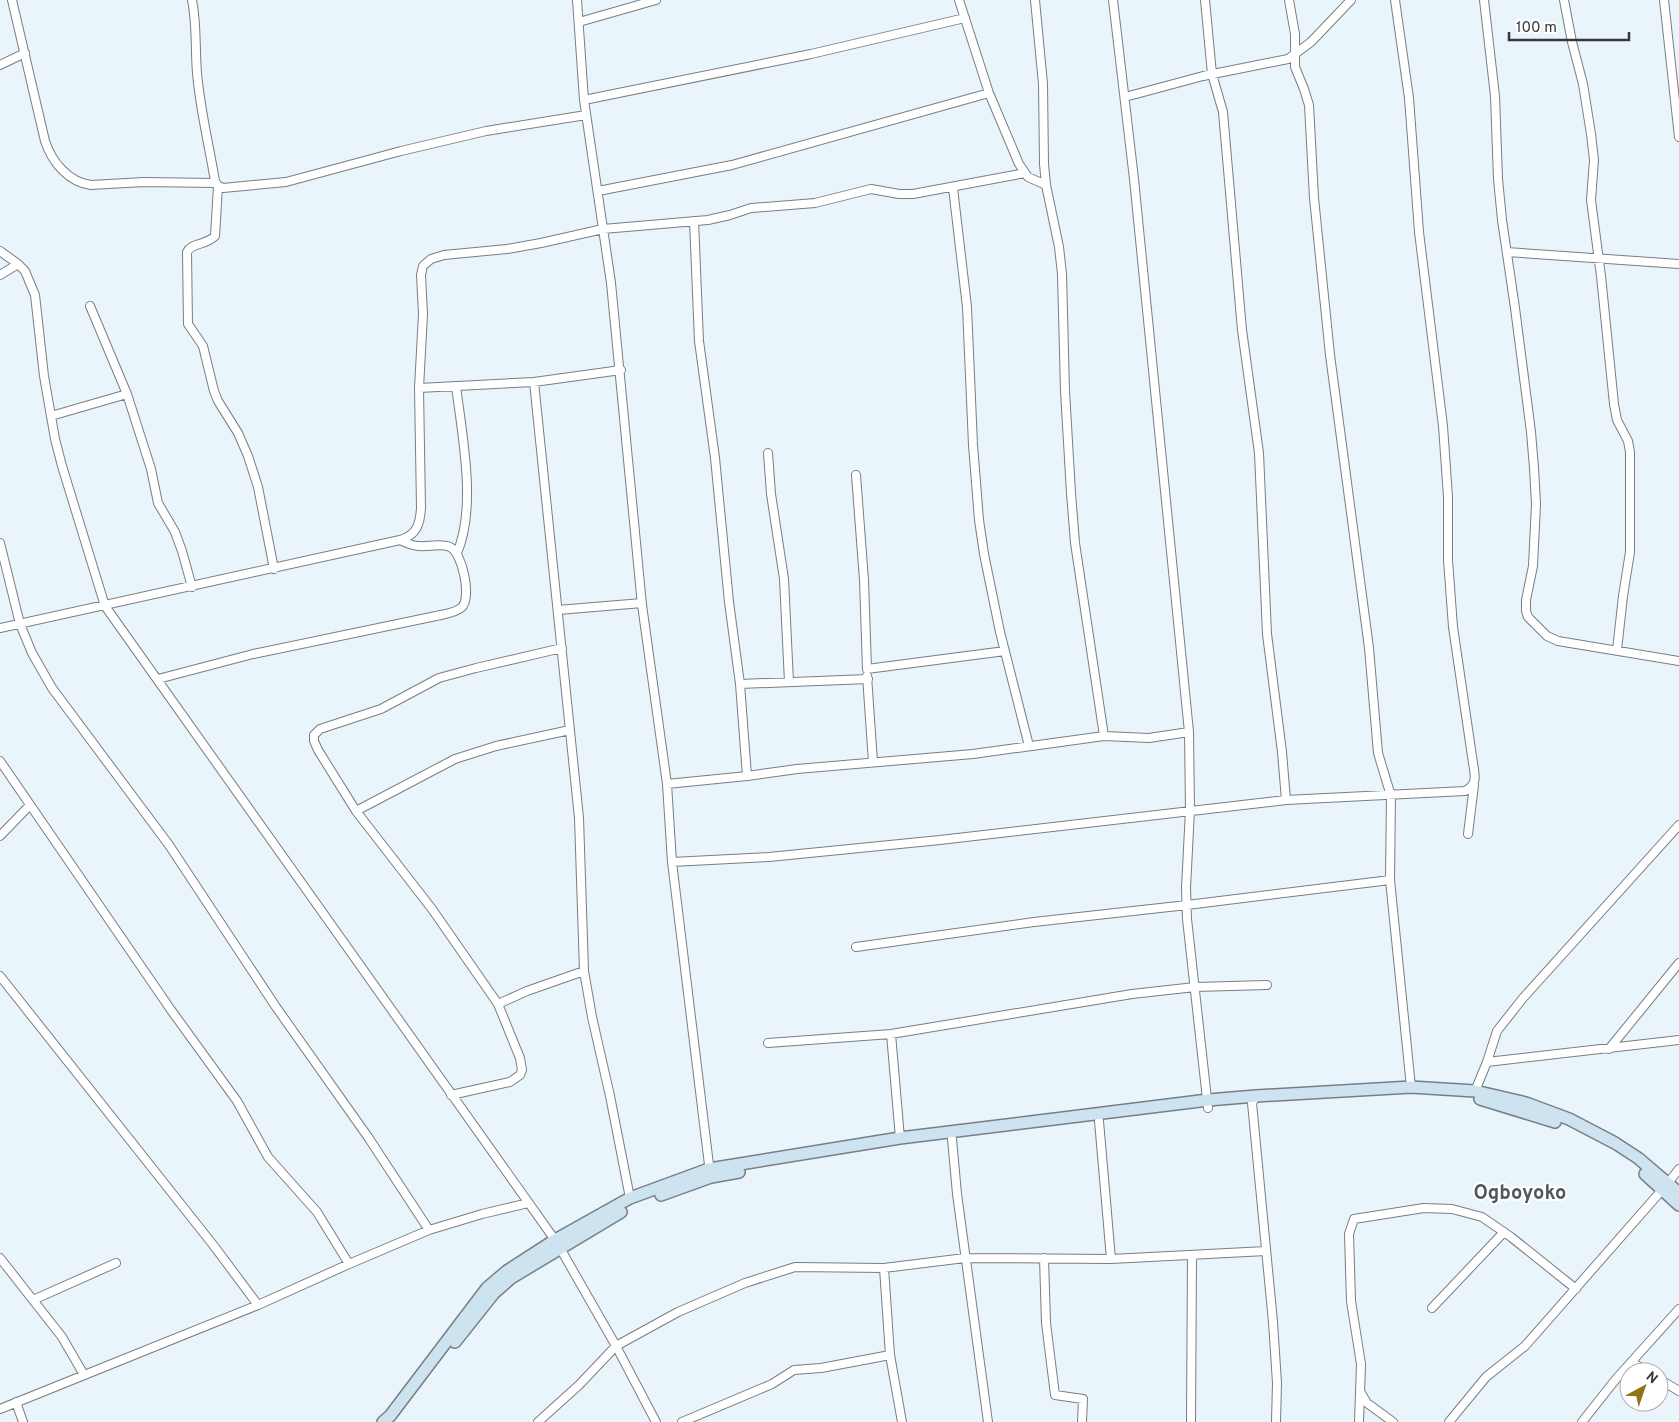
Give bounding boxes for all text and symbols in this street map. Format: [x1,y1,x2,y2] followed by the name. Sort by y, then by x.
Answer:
[1509,10,1629,42] scale bar
[1516,19,1557,38] text: 100 m
[1474,1181,1566,1207] district label: Ogboyoko
[1619,1362,1669,1412] north arrow
[1642,1368,1661,1388] text: N

